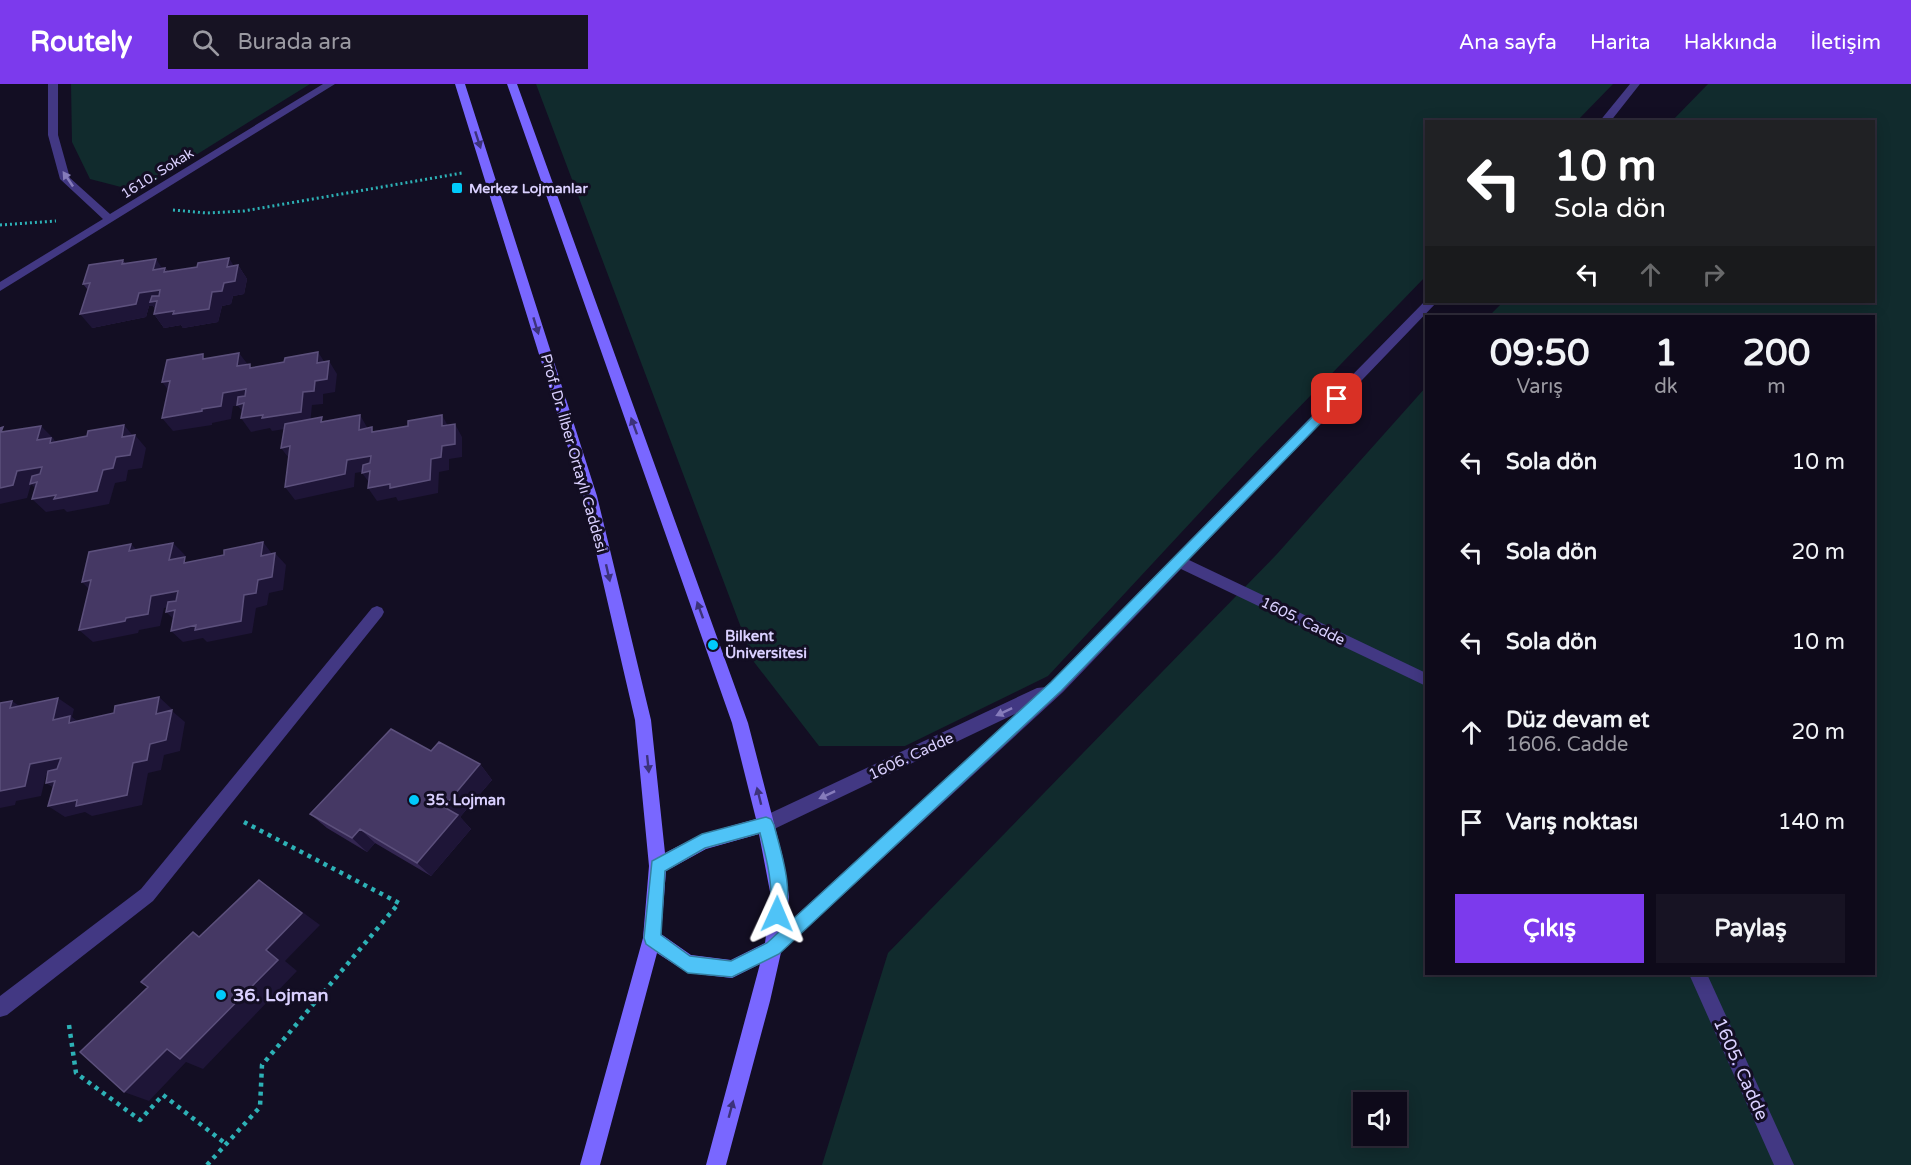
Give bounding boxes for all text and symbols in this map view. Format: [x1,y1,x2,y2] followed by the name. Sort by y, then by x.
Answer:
[168,15,588,69] search box
[30,25,132,59] text: Routely
[189,26,222,59] icon: search
[237,29,352,55] text: Burada ara
[1459,30,1557,55] text: Ana sayfa
[1590,30,1651,55] text: Harita
[1684,30,1777,55] text: Hakkında
[1810,30,1881,55] text: İletişim
[474,131,483,149] one-way arrow
[1554,141,1656,192] text: 10 m
[118,144,197,203] street label: 1610. Sokak
[1455,144,1533,222] icon: left
[63,171,74,188] one-way arrow
[469,180,588,197] place label: Merkez Lojmanlar
[450,181,464,195] marker: Merkez Lojmanlar
[1554,192,1666,225] text: Sola dön
[1571,258,1604,291] icon: left
[1634,258,1667,291] icon: ahead
[1697,258,1730,291] icon: right
[532,317,541,335] one-way arrow
[1490,332,1590,375] text: 09:50
[1655,332,1677,375] text: 1
[1742,332,1810,375] text: 200
[537,352,611,554] street label: Prof. Dr. İlber Ortaylı Caddesi
[1311,373,1362,424] pin
[1516,375,1563,399] text: Varış
[1654,375,1678,399] text: dk
[1767,375,1786,399] text: m
[1320,382,1353,415] icon: arrive
[629,417,639,435] one-way arrow
[1455,446,1488,479] icon: left
[1506,449,1597,475] text: Sola dön
[1791,449,1845,475] text: 10 m
[1455,536,1488,569] icon: left
[1506,539,1597,565] text: Sola dön
[1791,539,1845,565] text: 20 m
[604,564,614,583] one-way arrow
[1258,593,1348,649] street label: 1605. Cadde
[695,601,705,619] one-way arrow
[1455,626,1488,659] icon: left
[725,627,807,662] place label: Bilkent Üniversitesi
[1506,629,1597,655] text: Sola dön
[1791,629,1845,655] text: 10 m
[706,638,720,652] marker: Bilkent Üniversitesi
[995,707,1012,716] one-way arrow
[1506,707,1649,733] text: Düz devam et
[1455,716,1488,749] icon: ahead
[1791,719,1845,745] text: 20 m
[866,728,956,784] street label: 1606. Cadde
[1506,733,1628,757] text: 1606. Cadde
[643,755,653,774] one-way arrow
[753,787,763,805] one-way arrow
[426,791,505,810] place label: 35. Lojman
[819,791,836,800] one-way arrow
[407,793,421,807] marker: 35. Lojman
[1455,806,1488,839] icon: arrive
[1506,809,1638,835] text: Varış noktası
[1778,809,1845,835] text: 140 m
[745,882,809,946] position arrow
[1455,894,1644,963] button: Çıkış
[1656,894,1845,963] button: Paylaş
[233,984,328,1006] place label: 36. Lojman
[214,988,228,1002] marker: 36. Lojman
[1709,1014,1773,1124] street label: 1605. Cadde
[1353,1092,1407,1146] map controls
[1353,1092,1407,1146] button: sound
[727,1100,736,1118] one-way arrow

